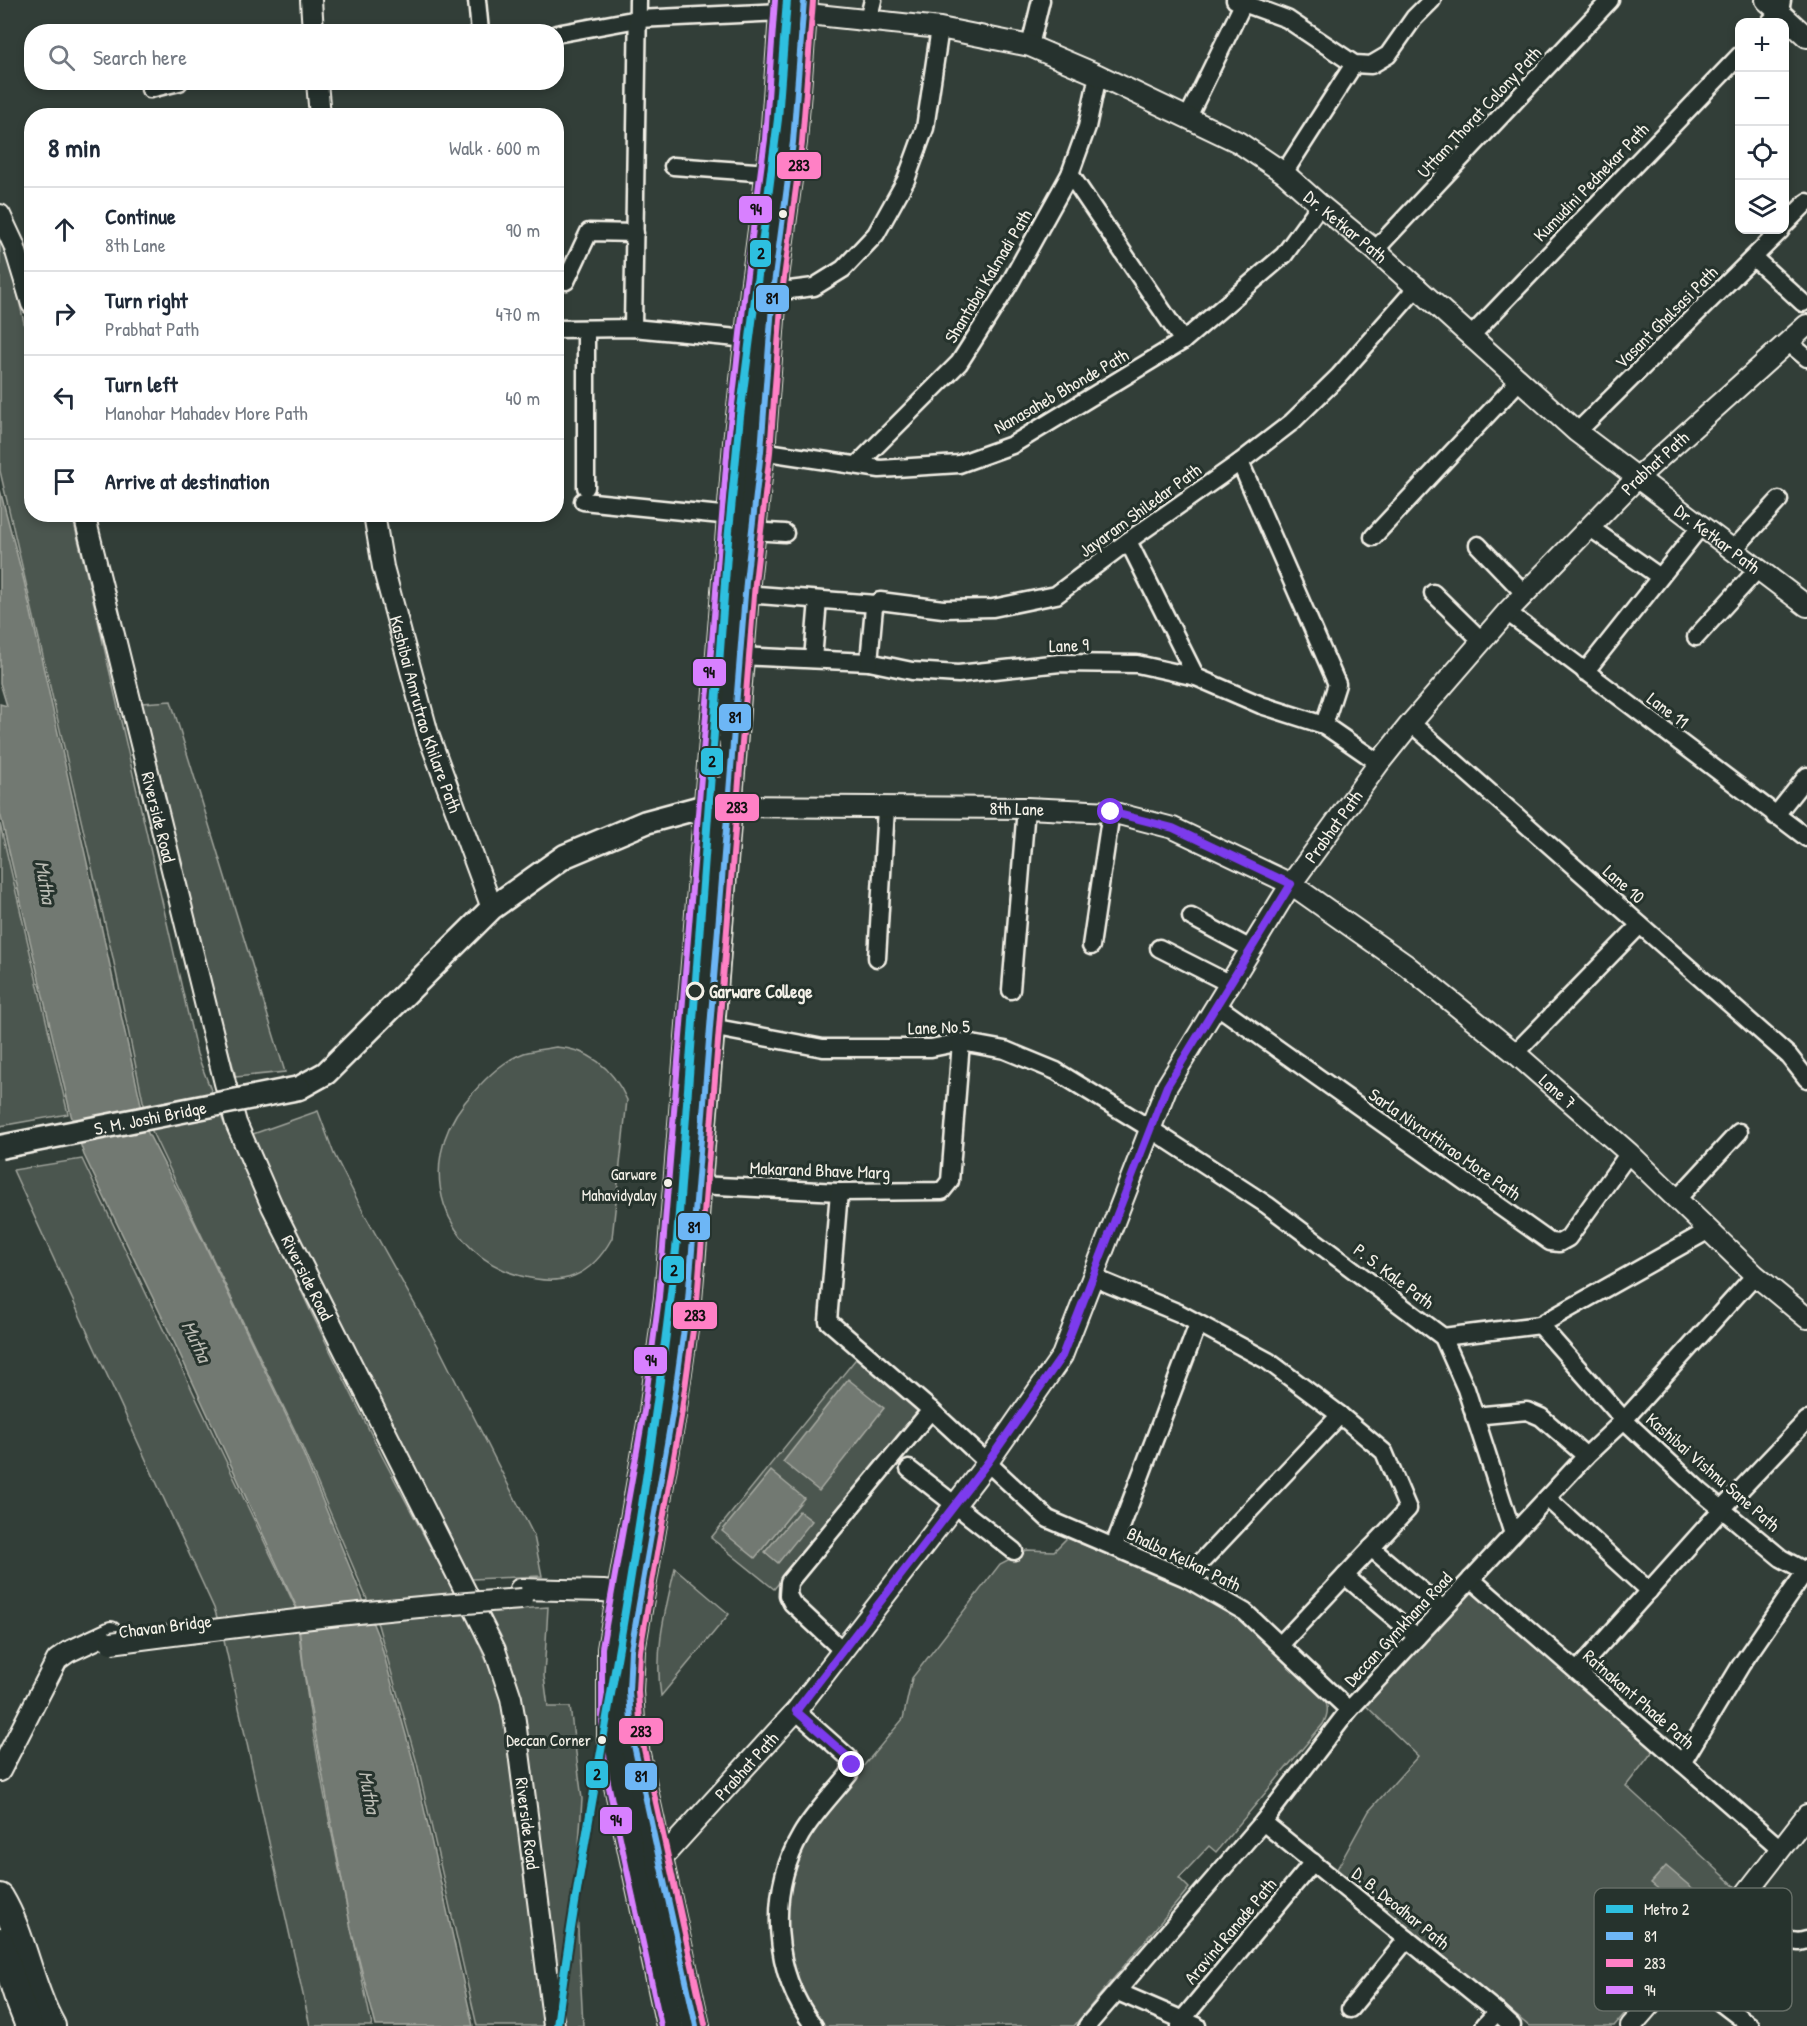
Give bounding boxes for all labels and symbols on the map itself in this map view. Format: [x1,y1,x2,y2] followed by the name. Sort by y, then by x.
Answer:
[1411,40,1547,183] street label: Uttam Thorat Colony Path
[1528,117,1655,247] street label: Kumudini Pednekar Path
[776,151,822,180] line badge: 283
[788,154,810,176] text: 283
[1299,184,1394,268] street label: Dr. Ketkar Path
[738,195,773,224] line badge: 94
[750,198,762,220] text: 94
[938,204,1038,348] street label: Shantabai Kalmadi Path
[777,208,789,220] unlabelled marker
[749,239,772,268] line badge: 2
[757,242,765,264] text: 2
[1609,260,1723,374] street label: Vasant Ghalsasi Path
[755,284,790,313] line badge: 81
[766,287,779,309] text: 81
[989,342,1133,440] street label: Nanasaheb Bhonde Path
[1615,425,1694,500] street label: Prabhat Path
[1074,457,1206,563] street label: Jayaram Shiledar Path
[1670,498,1766,579] street label: Dr. Ketkar Path
[384,613,468,816] street label: Kashibai Amrutrao Khilare Path
[1049,632,1090,658] street label: Lane 9
[692,658,727,687] line badge: 94
[703,661,715,683] text: 94
[1642,686,1694,734] street label: Lane 11
[718,703,752,732] line badge: 81
[729,706,742,728] text: 81
[700,747,724,776] line badge: 2
[708,750,716,772] text: 2
[136,769,182,865] street label: Riverside Road
[1298,784,1368,868] street label: Prabhat Path
[714,793,760,822] line badge: 283
[990,795,1045,821] street label: 8th Lane
[726,796,748,818] text: 283
[1097,798,1123,824] route start
[29,858,63,908] water label: Mutha
[1598,859,1650,909] street label: Lane 10
[709,979,813,1005] place label: Garware College
[686,982,704,1000] marker: Garware College
[908,1013,971,1041] street label: Lane No 5
[1534,1068,1582,1114] street label: Lane 7
[1364,1082,1527,1206] street label: Sarla Nivruttirao More Path
[92,1094,208,1141] street label: S. M. Joshi Bridge
[749,1155,891,1185] street label: Makarand Bhave Marg
[582,1163,658,1206] place label: Garware Mahavidyalay
[662,1177,674,1189] marker: Garware Mahavidyalay
[677,1212,711,1241] line badge: 81
[688,1216,701,1238] text: 81
[276,1230,340,1324] street label: Riverside Road
[1349,1237,1440,1315] street label: P. S. Kale Path
[662,1255,685,1284] line badge: 2
[670,1259,678,1281] text: 2
[672,1301,718,1330] line badge: 283
[684,1304,706,1326] text: 283
[176,1316,219,1368] water label: Mutha
[633,1346,668,1375] line badge: 94
[645,1349,657,1371] text: 94
[1641,1407,1786,1537] street label: Kashibai Vishnu Sane Path
[1123,1521,1245,1598] street label: Bhalba Kelkar Path
[1338,1566,1458,1692] street label: Deccan Gymkhana Road
[117,1608,213,1644] street label: Chavan Bridge
[1578,1643,1701,1755] street label: Ratnakant Phade Path
[618,1717,664,1745] line badge: 283
[630,1720,652,1742] text: 283
[708,1726,784,1805] street label: Prabhat Path
[506,1729,591,1751] place label: Deccan Corner
[596,1734,608,1746] marker: Deccan Corner
[838,1751,864,1777] route end
[585,1760,609,1789] line badge: 2
[624,1762,658,1791] line badge: 81
[593,1763,601,1785] text: 2
[635,1765,648,1787] text: 81
[353,1768,388,1818] water label: Mutha
[510,1776,546,1871] street label: Riverside Road
[599,1806,633,1835] line badge: 94
[610,1809,622,1831] text: 94
[1347,1861,1455,1955] street label: D. B. Deodhar Path
[1178,1872,1282,1989] street label: Aravind Ranade Path
[1594,1888,1792,2011] legend
[1644,1898,1690,1920] text: Metro 2
[1644,1925,1657,1947] text: 81
[1644,1952,1666,1974] text: 283
[1644,1979,1656,2001] text: 94

